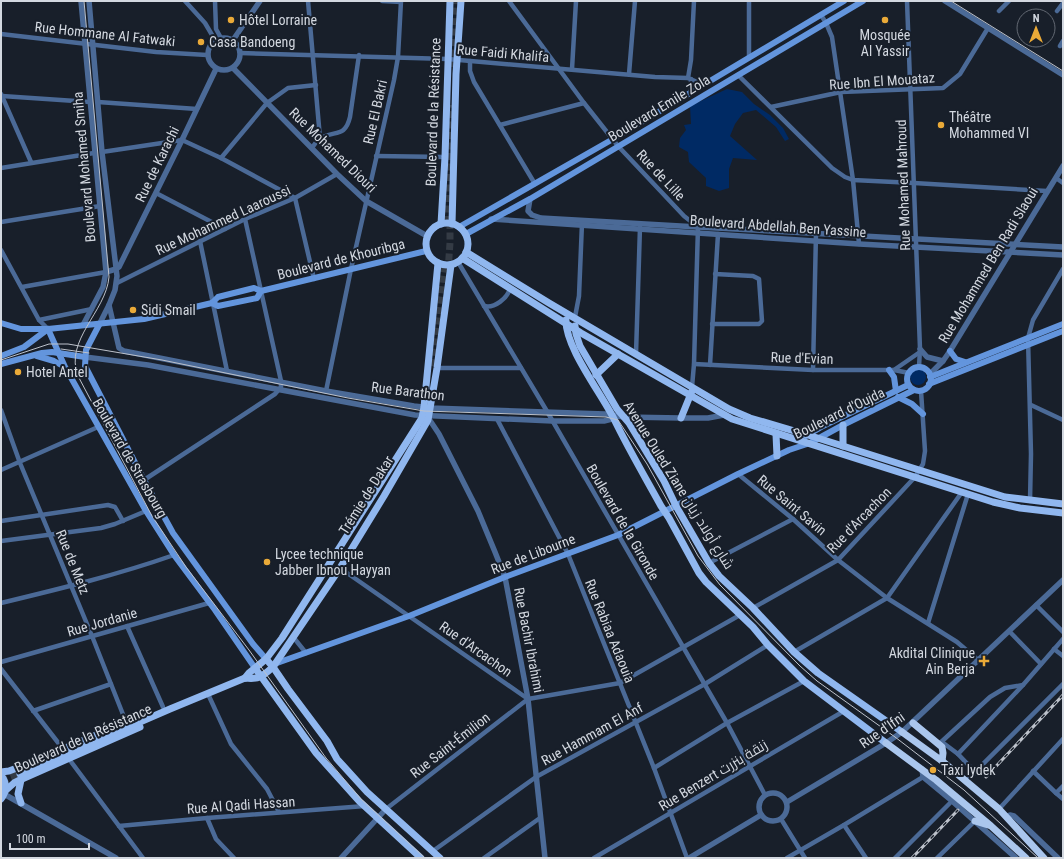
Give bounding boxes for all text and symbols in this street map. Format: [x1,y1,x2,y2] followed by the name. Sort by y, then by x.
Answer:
[1016,8,1056,48] north arrow
[239,12,317,28] place label: Hôtel Lorraine
[1033,12,1040,25] text: N
[226,15,236,25] marker: Hôtel Lorraine
[880,15,890,25] marker: Mosquée Al Yassir
[34,19,176,49] street label: Rue Hommane Al Fatwaki
[860,27,911,59] place label: Mosquée Al Yassir
[209,34,295,50] place label: Casa Bandoeng
[196,37,206,47] marker: Casa Bandoeng
[422,37,444,186] street label: Boulevard de la Résistance
[456,41,550,65] street label: Rue Faidi Khalifa
[829,69,935,93] street label: Rue Ibn El Mouataz
[605,71,713,145] street label: Boulevard Emile Zola
[360,78,390,146] street label: Rue El Bakri
[69,91,99,243] street label: Boulevard Mohamed Smiha
[286,104,380,196] street label: Rue Mohamed Diouri
[949,109,1029,141] place label: Théâtre Mohammed VI
[893,119,913,251] street label: Rue Mohamed Mahroud
[936,120,946,130] marker: Théâtre Mohammed VI
[132,124,182,204] street label: Rue de Karachi
[633,146,689,204] street label: Rue de Lille
[153,182,293,258] street label: Rue Mohammed Laaroussi
[935,184,1041,346] street label: Rue Mohammed Ben Radi Slaoui
[689,212,867,240] street label: Boulevard Abdellah Ben Yassine
[276,235,406,283] street label: Boulevard de Khouribga
[141,302,196,318] place label: Sidi Smail
[128,305,138,315] marker: Sidi Smail
[770,349,834,367] street label: Rue d'Evian
[26,364,88,380] place label: Hotel Antel
[13,367,23,377] marker: Hotel Antel
[370,379,446,403] street label: Rue Barathon
[791,384,887,442] street label: Boulevard d'Oujda
[89,396,171,520] street label: Boulevard de Strasbourg
[620,397,738,573] street label: Avenue Ouled Ziane شارع أولاد زيان
[335,453,397,537] street label: Trémie de Dakar
[583,461,663,583] street label: Boulevard de la Gironde
[754,472,830,538] street label: Rue Saint Savin
[824,484,894,556] street label: Rue d'Arcachon
[53,527,93,597] street label: Rue de Metz
[489,530,578,577] street label: Rue de Libourne
[275,546,391,578] place label: Lycee technique Jabber Ibnou Hayyan
[262,557,272,567] marker: Lycee technique Jabber Ibnou Hayyan
[582,577,638,685] street label: Rue Rabiaa Adaouia
[511,586,547,694] street label: Rue Bachir Ibrahimi
[65,604,139,640] street label: Rue Jordanie
[437,618,515,680] street label: Rue d'Arcachon
[889,645,975,677] place label: Akdital Clinique Ain Berja
[978,655,990,667] marker: Akdital Clinique Ain Berja
[538,699,646,769] street label: Rue Hammam El Anf
[12,700,154,776] street label: Boulevard de la Résistance
[406,708,493,781] street label: Rue Saint-Émilion
[856,709,908,751] street label: Rue d'Ifni
[656,736,770,814] street label: Rue Benzert زنقة بنزرت
[941,762,996,778] place label: Taxi lydek
[928,765,938,775] marker: Taxi lydek
[186,793,296,817] street label: Rue Al Qadi Hassan
[10,825,89,851] scale bar
[16,832,46,846] text: 100 m

